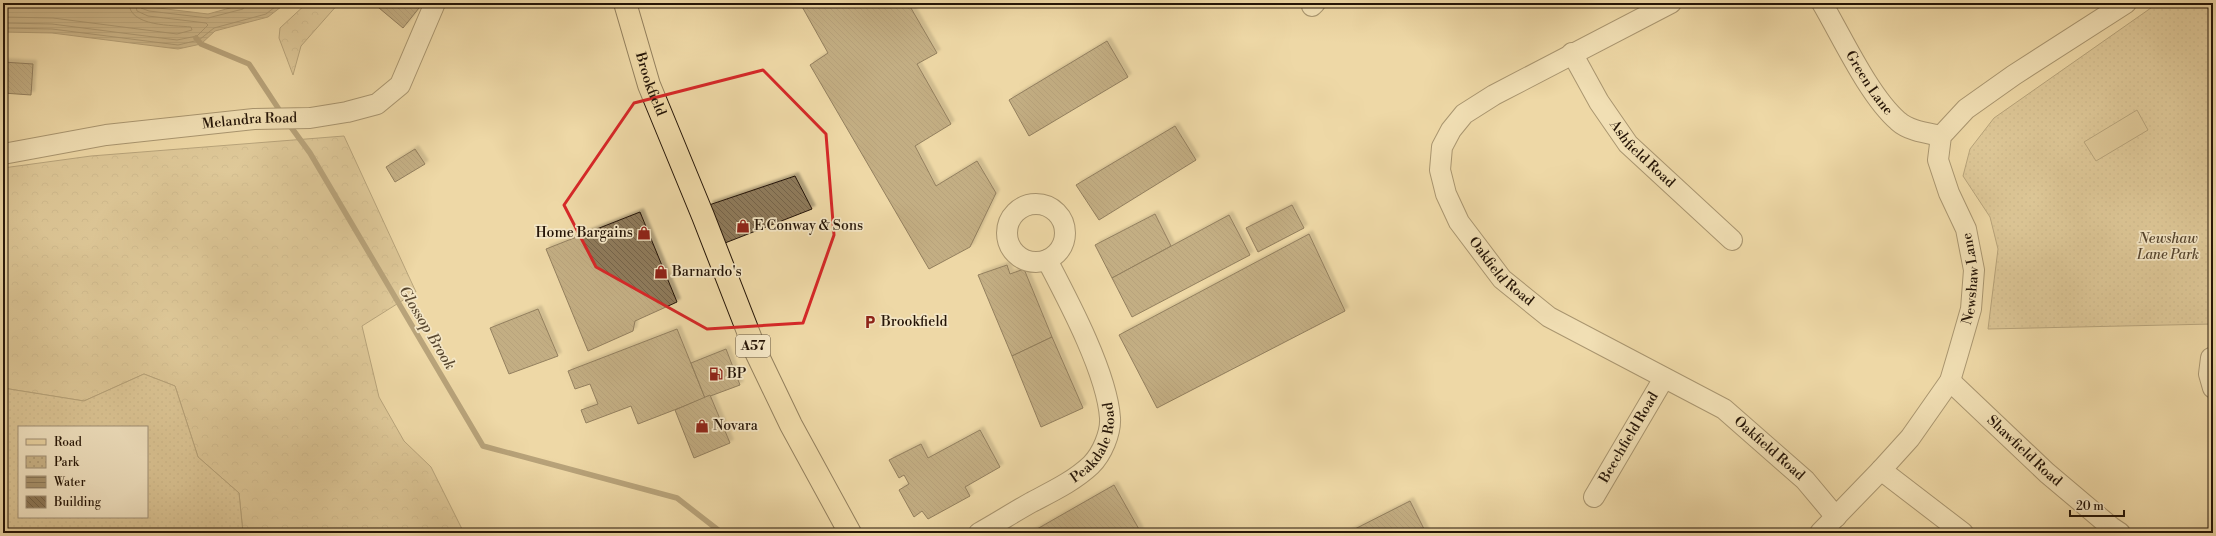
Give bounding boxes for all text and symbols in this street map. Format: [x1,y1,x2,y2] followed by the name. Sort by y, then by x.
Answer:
[1841,48,1897,119] street label: Green Lane
[631,49,670,119] street label: Brookfield
[201,109,297,134] street label: Melandra Road
[1605,116,1679,192] street label: Ashfield Road
[754,217,863,235] place label: E Conway & Sons
[735,218,751,234] shop icon: E Conway & Sons
[535,224,633,242] place label: Home Bargains
[636,225,652,241] shop icon: Home Bargains
[2136,230,2199,264] park label: Newshaw Lane Park
[1958,231,1983,327] street label: Newshaw Lane
[1465,234,1537,310] street label: Oakfield Road
[671,263,742,281] place label: Barnardo's
[653,264,669,280] shop icon: Barnardo's
[395,283,460,373] water label: Glossop Brook
[880,313,948,331] place label: Brookfield
[862,314,878,330] parking icon: Brookfield
[736,335,770,357] road number: A57
[726,365,747,383] place label: BP
[708,366,724,382] fuel station icon: BP
[1595,389,1663,487] street label: Beechfield Road
[1067,401,1119,487] street label: Peakdale Road
[1983,412,2065,490] street label: Shawfield Road
[1730,413,1808,484] street label: Oakfield Road
[713,417,759,435] place label: Novara
[694,418,710,434] shop icon: Novara
[18,426,148,518] legend
[54,435,82,450] text: Road
[54,455,80,470] text: Park
[53,475,86,490] text: Water
[2070,492,2124,518] scale bar
[53,495,102,510] text: Building
[2076,499,2104,514] text: 20 m

